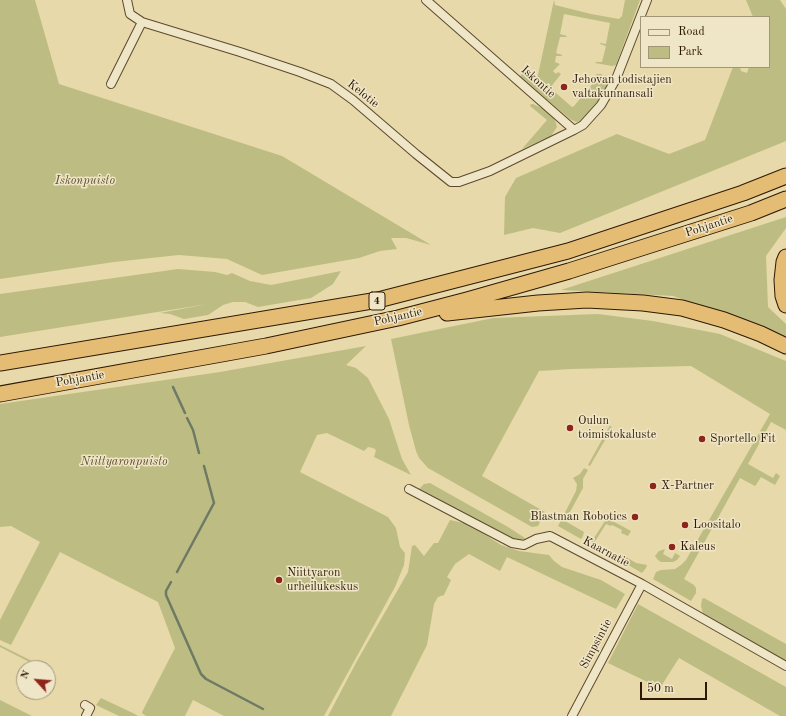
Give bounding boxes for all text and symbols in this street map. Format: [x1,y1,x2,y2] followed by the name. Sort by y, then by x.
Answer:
[640,16,770,68] legend
[678,26,705,38] text: Road
[678,46,703,58] text: Park
[518,63,558,101] street label: Iskontie
[572,73,672,101] place label: Jehovan todistajien valtakunnansali
[344,77,382,111] street label: Kelotie
[559,82,569,92] marker: Jehovan todistajien valtakunnansali
[55,174,115,188] park label: Iskonpuisto
[683,212,735,240] street label: Pohjantie
[369,292,385,310] road number: 4
[372,304,424,330] street label: Pohjantie
[55,368,105,390] street label: Pohjantie
[578,414,656,442] place label: Oulun toimistokaluste
[565,423,575,433] marker: Oulun toimistokaluste
[710,432,776,446] place label: Sportello Fit
[697,434,707,444] marker: Sportello Fit
[80,455,168,469] park label: Niittyaronpuisto
[661,479,714,493] place label: X-Partner
[648,481,658,491] marker: X-Partner
[530,510,627,524] place label: Blastman Robotics
[630,512,640,522] marker: Blastman Robotics
[693,518,741,532] place label: Loositalo
[680,520,690,530] marker: Loositalo
[580,534,632,570] street label: Kaarnatie
[680,540,715,554] place label: Kaleus
[667,542,677,552] marker: Kaleus
[287,566,358,594] place label: Niittyaron urheilukeskus
[274,575,284,585] marker: Niittyaron urheilukeskus
[577,617,615,671] street label: Simpsintie
[16,660,56,700] north arrow
[19,669,32,681] text: N
[642,674,709,700] scale bar
[647,683,674,695] text: 50 m

